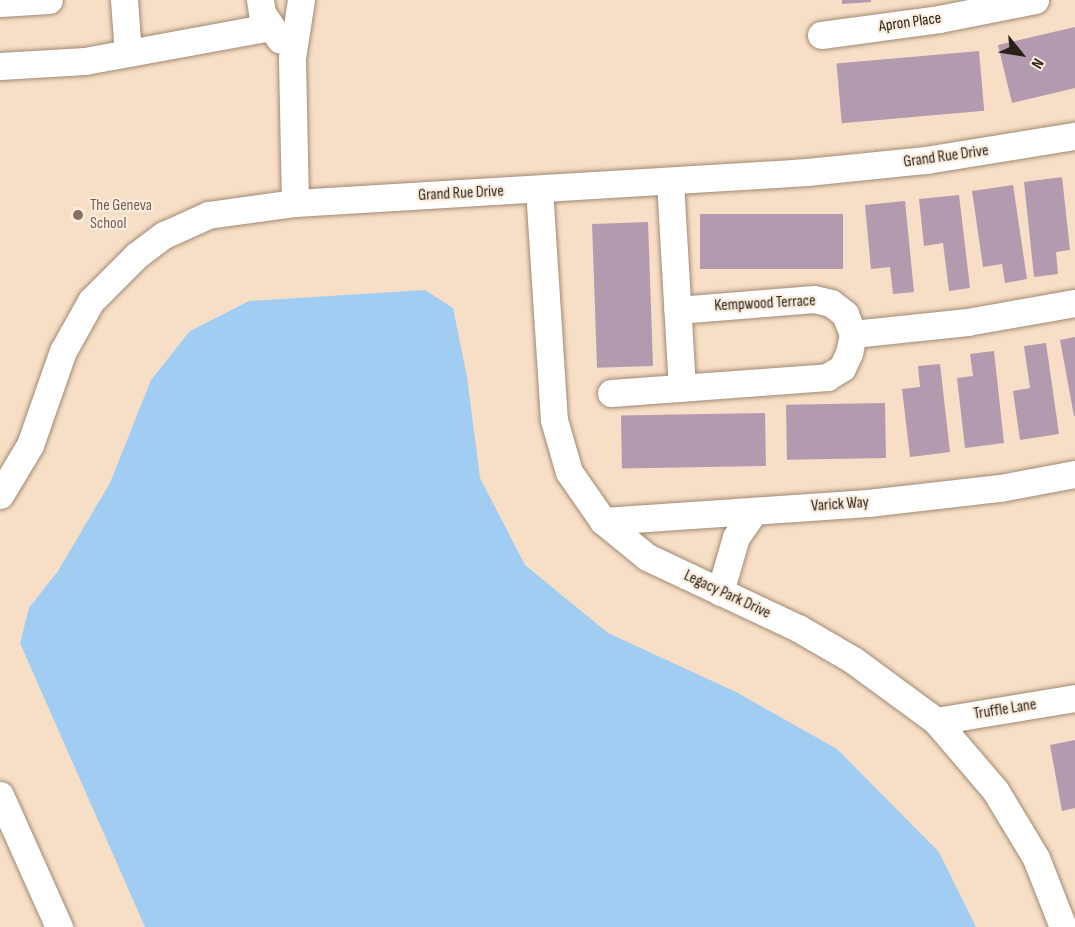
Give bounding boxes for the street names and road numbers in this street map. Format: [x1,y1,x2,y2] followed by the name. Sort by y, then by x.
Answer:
[878,9,942,37] street label: Apron Place
[902,142,990,172] street label: Grand Rue Drive
[418,182,504,206] street label: Grand Rue Drive
[714,292,816,316] street label: Kempwood Terrace
[811,493,869,517] street label: Varick Way
[681,567,773,623] street label: Legacy Park Drive
[972,696,1038,724] street label: Truffle Lane

